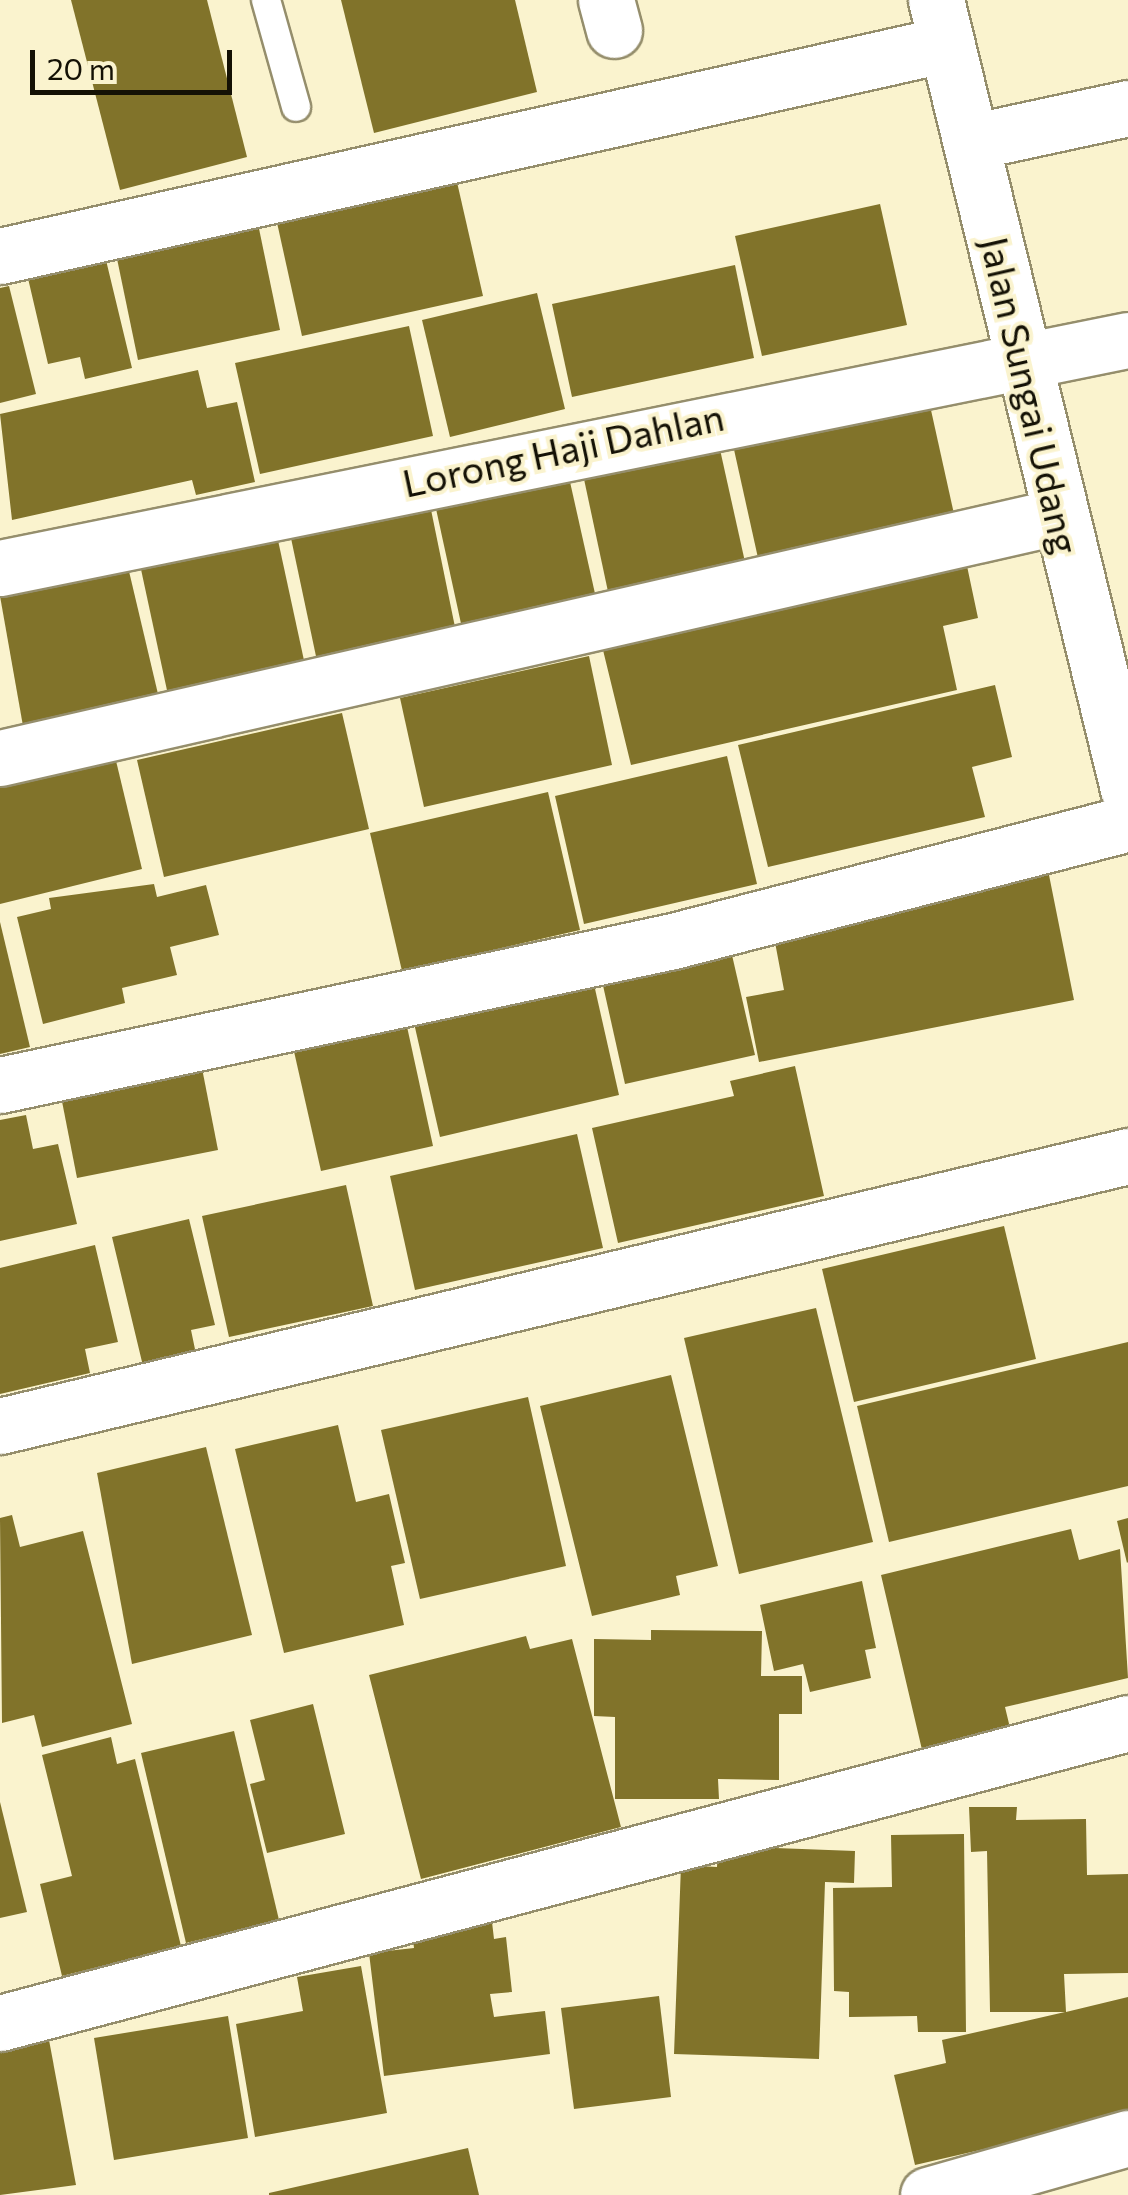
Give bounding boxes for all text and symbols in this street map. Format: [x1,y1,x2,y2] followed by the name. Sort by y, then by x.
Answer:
[35,30,238,92] scale bar
[47,49,115,86] text: 20 m
[972,232,1090,558] street label: Jalan Sungai Udang
[398,393,728,505] street label: Lorong Haji Dahlan

